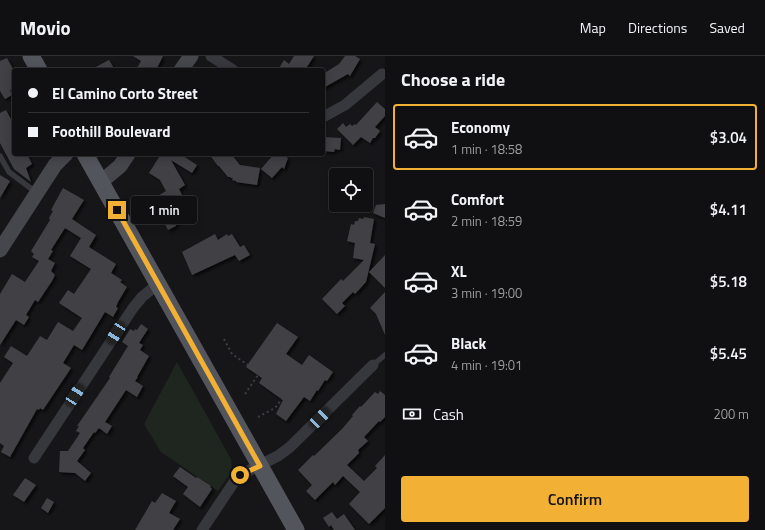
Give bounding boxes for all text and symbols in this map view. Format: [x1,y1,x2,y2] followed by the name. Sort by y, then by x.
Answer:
[20,13,71,42] text: Movio
[580,17,606,38] text: Map
[628,17,687,38] text: Directions
[709,17,745,38] text: Saved
[401,66,505,93] text: Choose a ride
[52,82,198,105] text: El Camino Corto Street
[451,116,510,139] text: Economy
[403,119,439,155] icon: car
[52,120,171,143] text: Foothill Boulevard
[710,126,747,149] text: $3.04
[451,139,522,159] text: 1 min · 18:58
[329,168,373,212] map controls
[329,168,373,212] button: locate
[451,188,504,211] text: Comfort
[403,191,439,227] icon: car
[131,196,197,224] callout: 1 min
[710,198,747,221] text: $4.11
[148,200,180,220] text: 1 min
[108,201,126,219] route end
[451,211,522,231] text: 2 min · 18:59
[451,260,467,283] text: XL
[403,263,439,299] icon: car
[710,270,747,293] text: $5.18
[451,283,522,303] text: 3 min · 19:00
[104,320,128,346] car
[451,332,486,355] text: Black
[403,335,439,371] icon: car
[710,342,747,365] text: $5.45
[451,355,522,375] text: 4 min · 19:01
[63,382,87,408] car
[401,403,423,425] icon: cash
[433,403,464,426] text: Cash
[713,404,749,424] text: 200 m
[307,405,333,431] car
[231,466,249,484] route start
[401,476,749,522] button: Confirm

